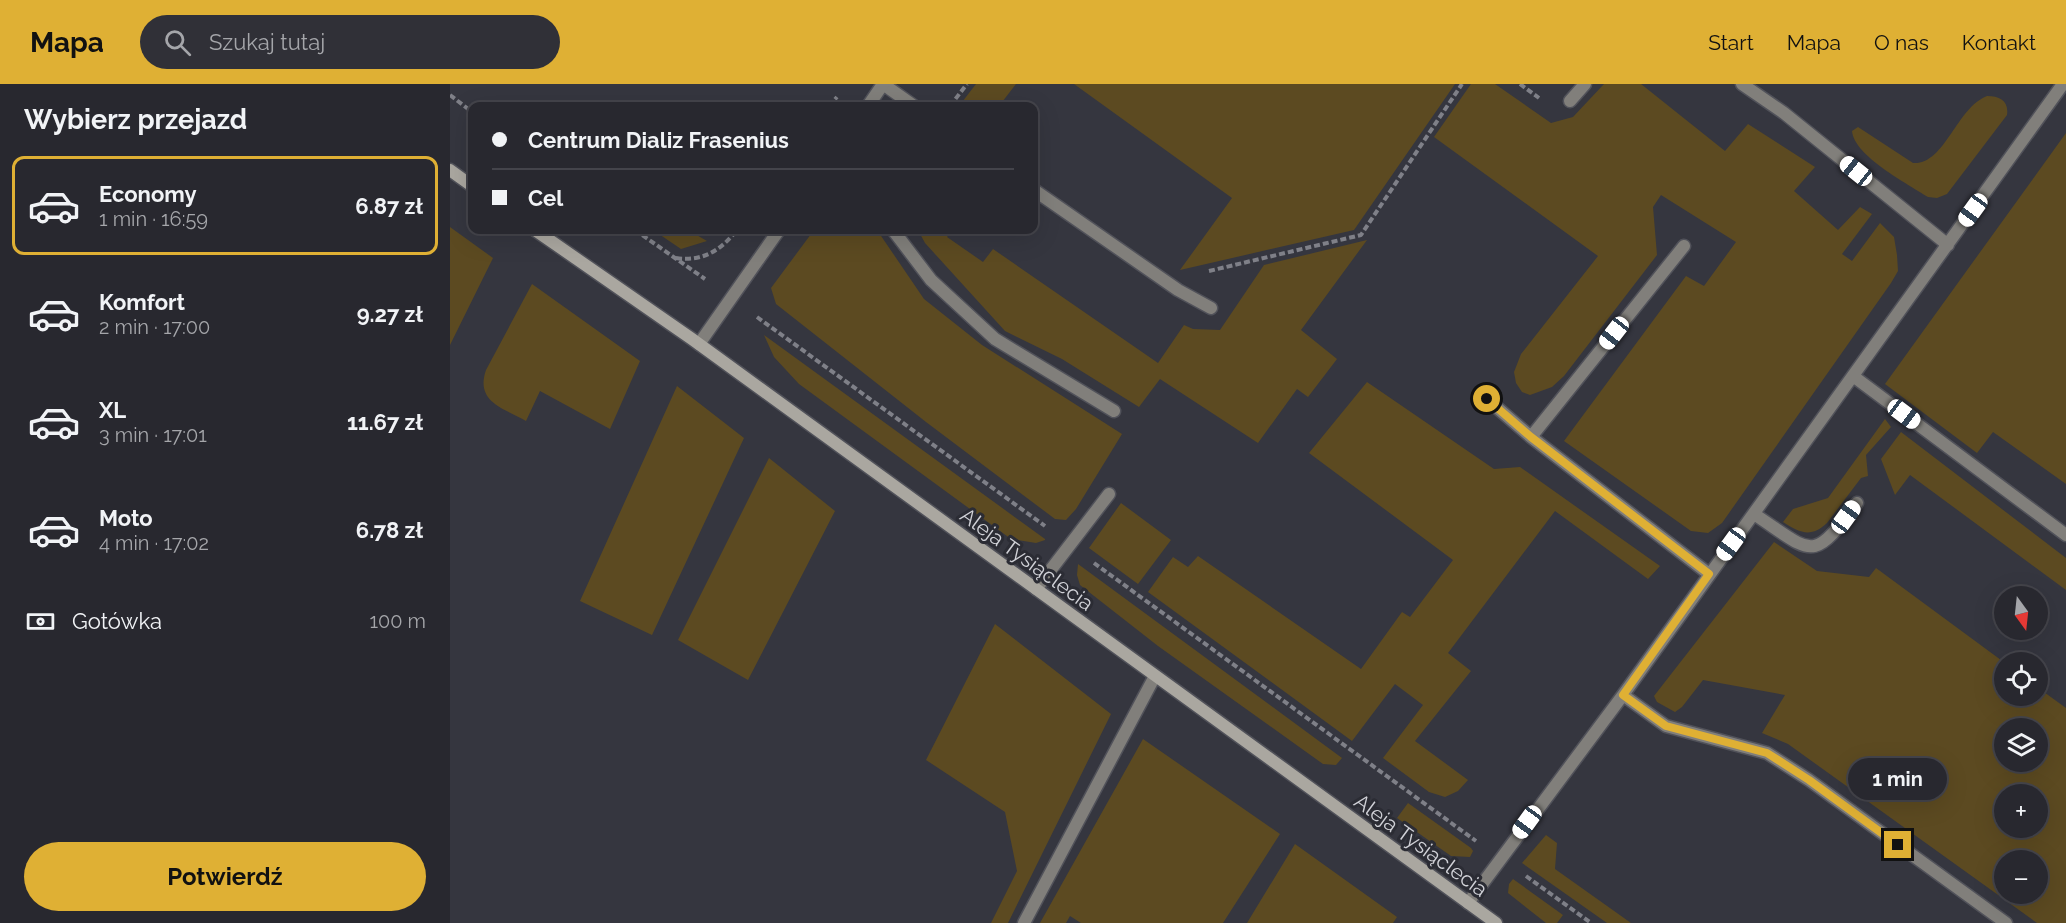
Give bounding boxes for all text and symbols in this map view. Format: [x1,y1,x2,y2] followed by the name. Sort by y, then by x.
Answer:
[140,15,560,69] search box
[30,26,104,59] text: Mapa
[161,26,194,59] icon: search
[209,29,325,55] text: Szukaj tutaj
[1708,30,1754,55] text: Start
[1787,30,1841,55] text: Mapa
[1874,30,1929,55] text: O nas
[1962,30,2036,55] text: Kontakt
[24,104,247,135] text: Wybierz przejazd
[528,127,789,153] text: Centrum Dializ Frasenius
[1836,153,1876,189] car
[27,179,81,233] icon: car
[99,181,197,207] text: Economy
[528,185,563,211] text: Cel
[1955,190,1991,230] car
[355,193,423,219] text: 6.87 zł
[99,207,208,231] text: 1 min · 16:59
[27,287,81,341] icon: car
[99,289,185,315] text: Komfort
[357,301,423,327] text: 9.27 zł
[1596,313,1632,353] car
[99,315,210,339] text: 2 min · 17:00
[1473,385,1500,412] route start
[27,395,81,449] icon: car
[1884,396,1924,432] car
[99,397,126,423] text: XL
[347,409,423,435] text: 11.67 zł
[99,423,207,447] text: 3 min · 17:01
[1828,497,1864,537] car
[955,502,1099,616] street label: Aleja Tysiąclecia
[27,503,81,557] icon: car
[99,505,153,531] text: Moto
[356,517,423,543] text: 6.78 zł
[1713,524,1749,564] car
[99,531,209,555] text: 4 min · 17:02
[1994,586,2048,640] north arrow
[1994,586,2048,904] map controls
[24,605,57,638] icon: cash
[72,608,162,634] text: Gotówka
[369,609,426,633] text: 100 m
[1994,652,2048,706] button: locate
[1994,718,2048,772] button: layers
[1848,758,1948,800] callout: 1 min
[1872,767,1923,791] text: 1 min
[1994,784,2048,838] button: +
[1349,788,1493,902] street label: Aleja Tysiąclecia
[1509,802,1545,842] car
[1884,831,1911,858] route end
[24,842,426,911] button: Potwierdź
[1994,850,2048,904] button: −

